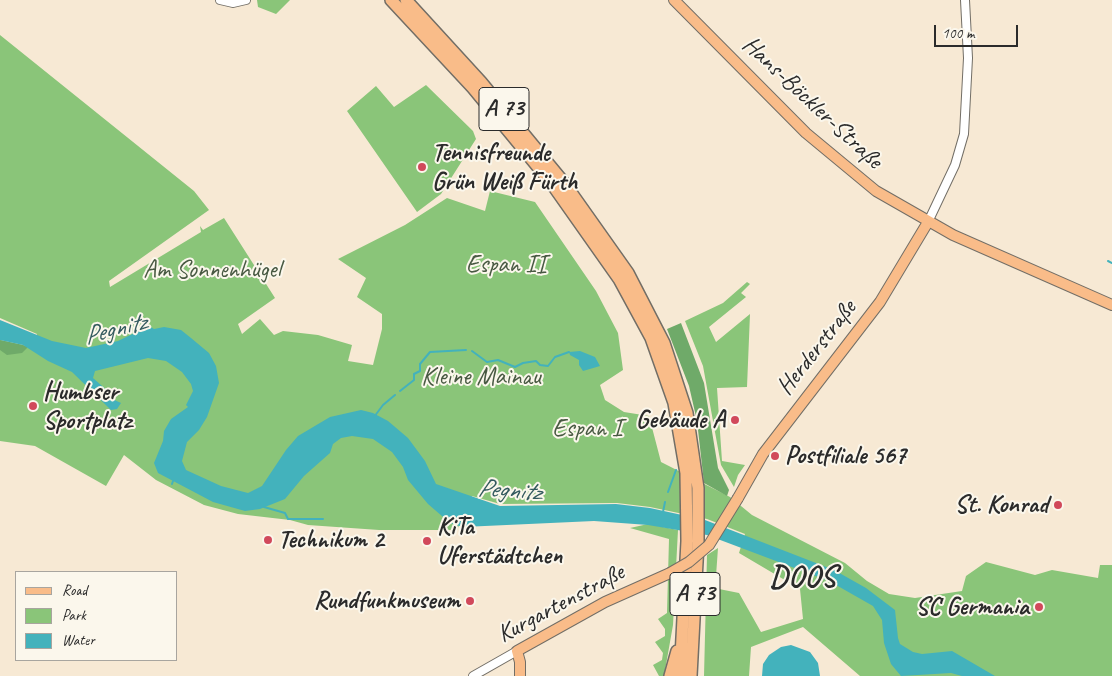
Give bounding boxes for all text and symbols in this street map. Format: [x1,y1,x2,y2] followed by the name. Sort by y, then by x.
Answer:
[937,15,1021,47] scale bar
[942,24,974,43] text: 100 m
[736,30,888,176] street label: Hans-Böckler-Straße
[479,88,529,130] road number: A 73
[432,138,577,197] place label: Tennisfreunde Grün Weiß Fürth
[416,161,428,173] marker: Tennisfreunde Grün Weiß Fürth
[466,250,546,280] park label: Espan II
[143,255,281,285] park label: Am Sonnenhügel
[771,295,863,401] street label: Herderstraße
[81,307,149,353] water label: Pegnitz
[421,362,541,392] park label: Kleine Mainau
[43,377,131,436] place label: Humbser Sportplatz
[27,400,39,412] marker: Humbser Sportplatz
[636,405,725,435] place label: Gebäude A
[552,414,622,444] park label: Espan I
[729,414,741,426] marker: Gebäude A
[785,441,906,471] place label: Postfiliale 567
[769,450,781,462] marker: Postfiliale 567
[477,473,541,509] water label: Pegnitz
[955,490,1048,520] place label: St. Konrad
[1052,499,1064,511] marker: St. Konrad
[437,512,562,571] place label: KiTa Uferstädtchen
[278,525,384,555] place label: Technikum 2
[262,534,274,546] marker: Technikum 2
[421,535,433,547] marker: KiTa Uferstädtchen
[492,558,630,650] street label: Kurgartenstraße
[769,560,837,596] district label: DOOS
[15,571,178,661] legend
[670,572,720,616] road number: A 73
[62,581,87,600] text: Road
[314,586,460,616] place label: Rundfunkmuseum
[916,592,1029,622] place label: SC Germania
[464,595,476,607] marker: Rundfunkmuseum
[1033,601,1045,613] marker: SC Germania
[62,606,86,625] text: Park
[62,631,95,650] text: Water

